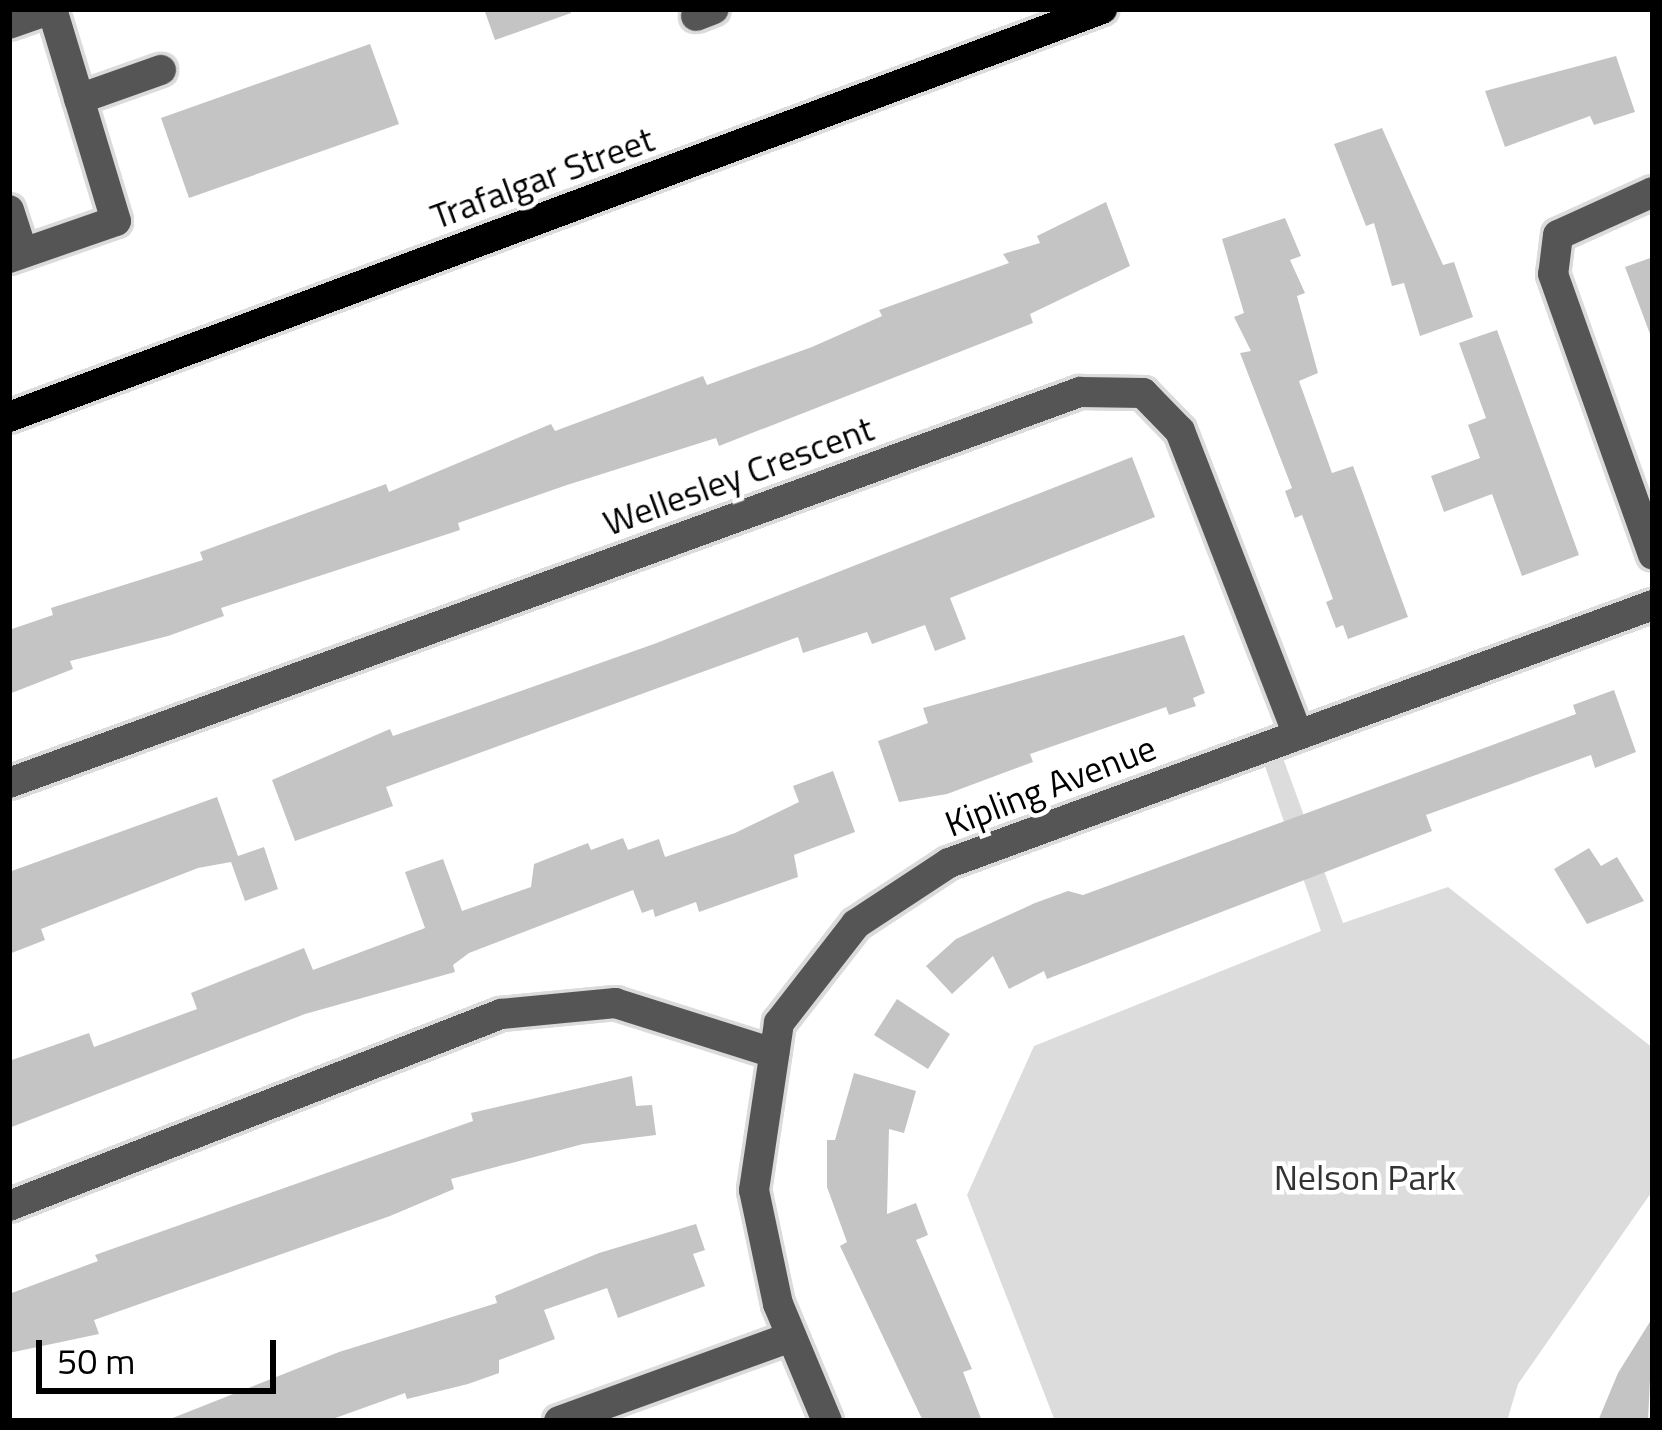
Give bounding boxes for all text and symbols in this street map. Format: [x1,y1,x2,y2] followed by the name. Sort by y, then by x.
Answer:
[425,117,659,237] street label: Trafalgar Street
[597,406,879,544] street label: Wellesley Crescent
[939,725,1161,845] street label: Kipling Avenue
[1274,1155,1456,1199] park label: Nelson Park
[42,1316,282,1390] scale bar
[57,1333,135,1388] text: 50 m

